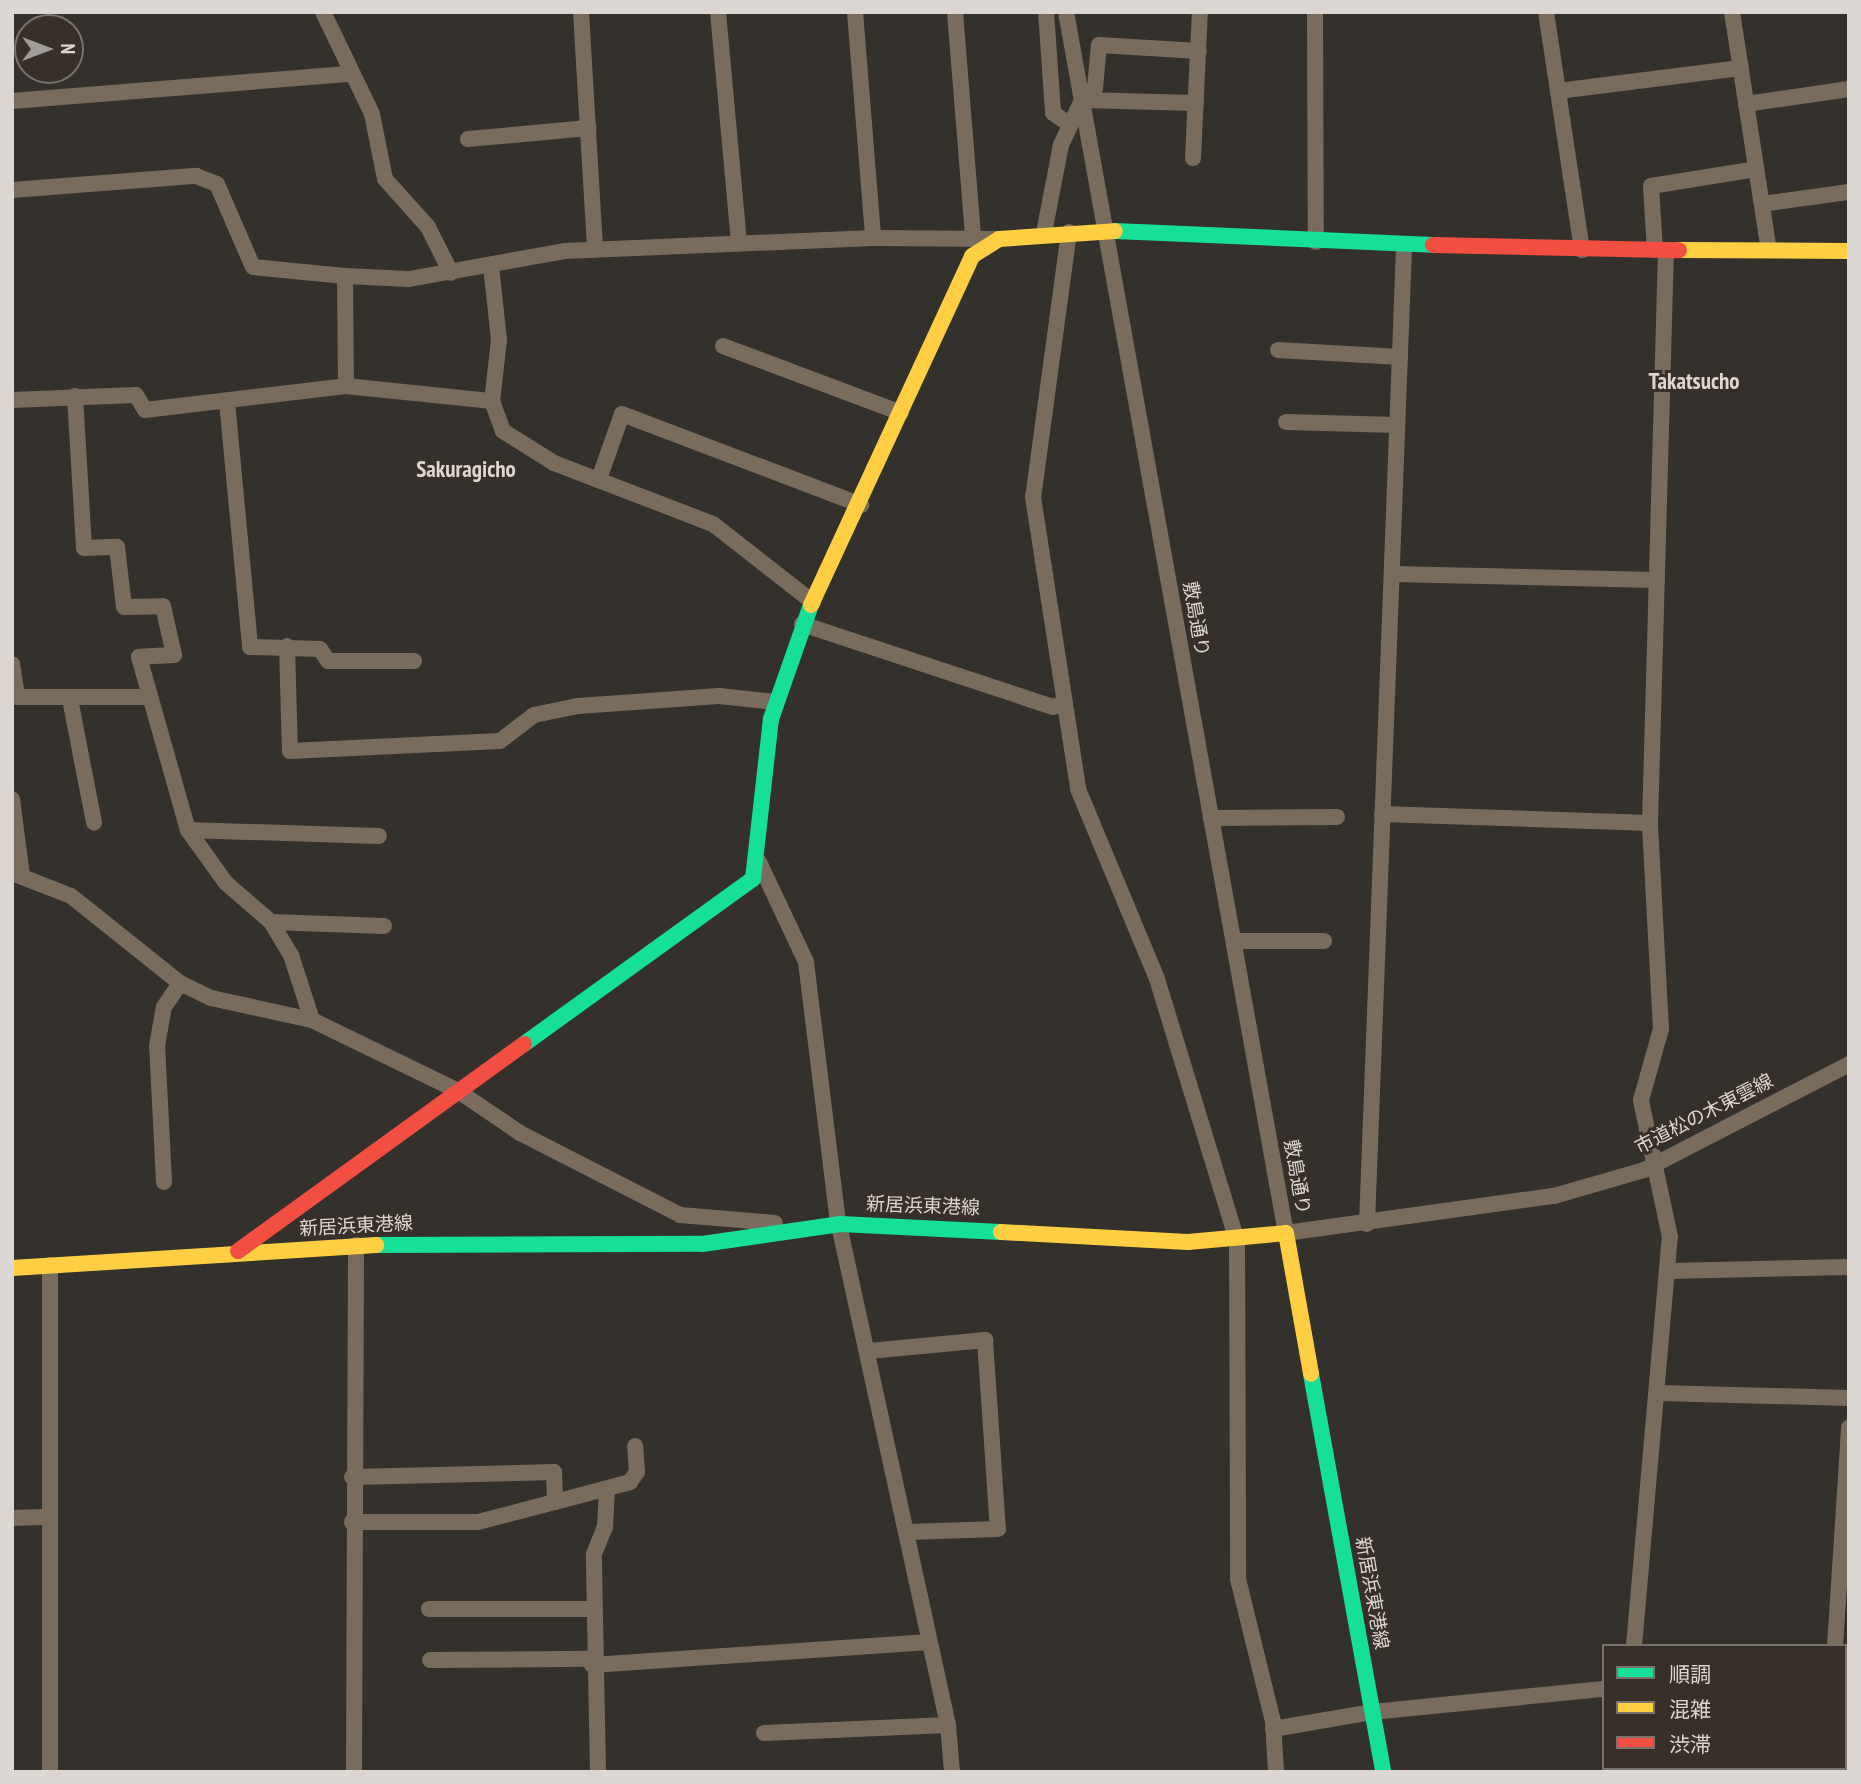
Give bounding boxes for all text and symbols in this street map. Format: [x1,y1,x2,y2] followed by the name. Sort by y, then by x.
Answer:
[14,14,84,84] north arrow
[56,44,80,54] text: N
[1648,367,1740,395] district label: Takatsucho
[416,455,516,483] district label: Sakuragicho
[1178,580,1214,658] street label: 敷島通り
[1631,1069,1777,1159] street label: 市道松の木東雲線
[1279,1138,1315,1216] street label: 敷島通り
[866,1193,980,1219] street label: 新居浜東港線
[298,1212,414,1240] street label: 新居浜東港線
[1351,1535,1393,1651] street label: 新居浜東港線
[1602,1644,1847,1770] legend
[1669,1661,1711,1688] text: 順調
[1669,1696,1711,1723] text: 混雑
[1669,1731,1711,1758] text: 渋滞

